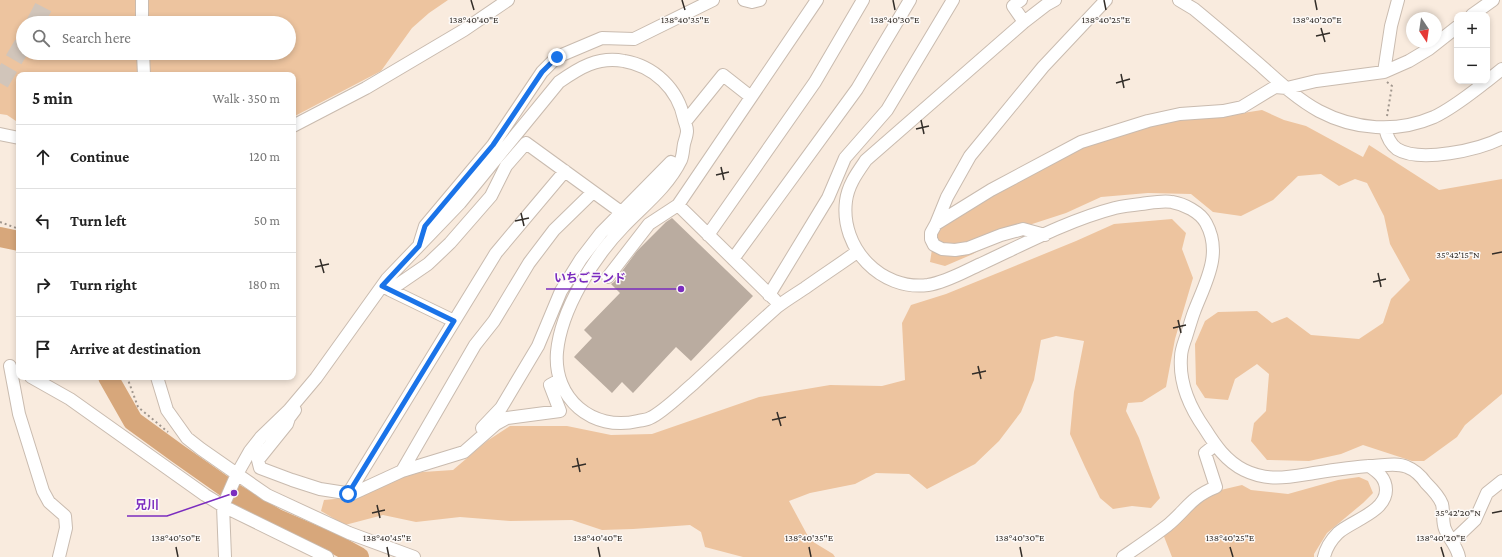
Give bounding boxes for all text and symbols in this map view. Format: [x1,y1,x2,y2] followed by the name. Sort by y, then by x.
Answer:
[1406,12,1442,48] north arrow
[1454,12,1490,84] map controls
[1454,12,1490,48] button: +
[449,14,499,25] text: 138°40'40"E
[661,14,710,25] text: 138°40'35"E
[870,14,920,25] text: 138°40'30"E
[1082,14,1131,25] text: 138°40'25"E
[1292,14,1342,25] text: 138°40'20"E
[16,16,296,60] search box
[30,27,52,49] icon: search
[62,30,131,46] text: Search here
[548,48,566,66] route end
[1454,48,1490,84] button: −
[32,89,73,108] text: 5 min
[212,91,280,106] text: Walk · 350 m
[32,146,54,168] icon: ahead
[70,149,129,165] text: Continue
[249,149,280,164] text: 120 m
[32,210,54,232] icon: left
[70,213,126,229] text: Turn left
[254,213,280,228] text: 50 m
[1436,249,1480,260] text: 35°42'15"N
[546,265,634,289] callout: いちごランド
[554,271,626,285] text: いちごランド
[32,274,54,296] icon: right
[70,277,137,293] text: Turn right
[248,277,280,292] text: 180 m
[32,338,54,360] icon: arrive
[70,341,201,357] text: Arrive at destination
[339,485,357,503] route start
[127,492,167,516] callout: 兄川
[135,498,159,512] text: 兄川
[1435,507,1481,518] text: 35°42'20"N
[152,532,201,543] text: 138°40'50"E
[363,532,412,543] text: 138°40'45"E
[573,532,623,543] text: 138°40'40"E
[785,532,834,543] text: 138°40'35"E
[995,532,1045,543] text: 138°40'30"E
[1206,532,1255,543] text: 138°40'25"E
[1416,532,1466,543] text: 138°40'20"E

